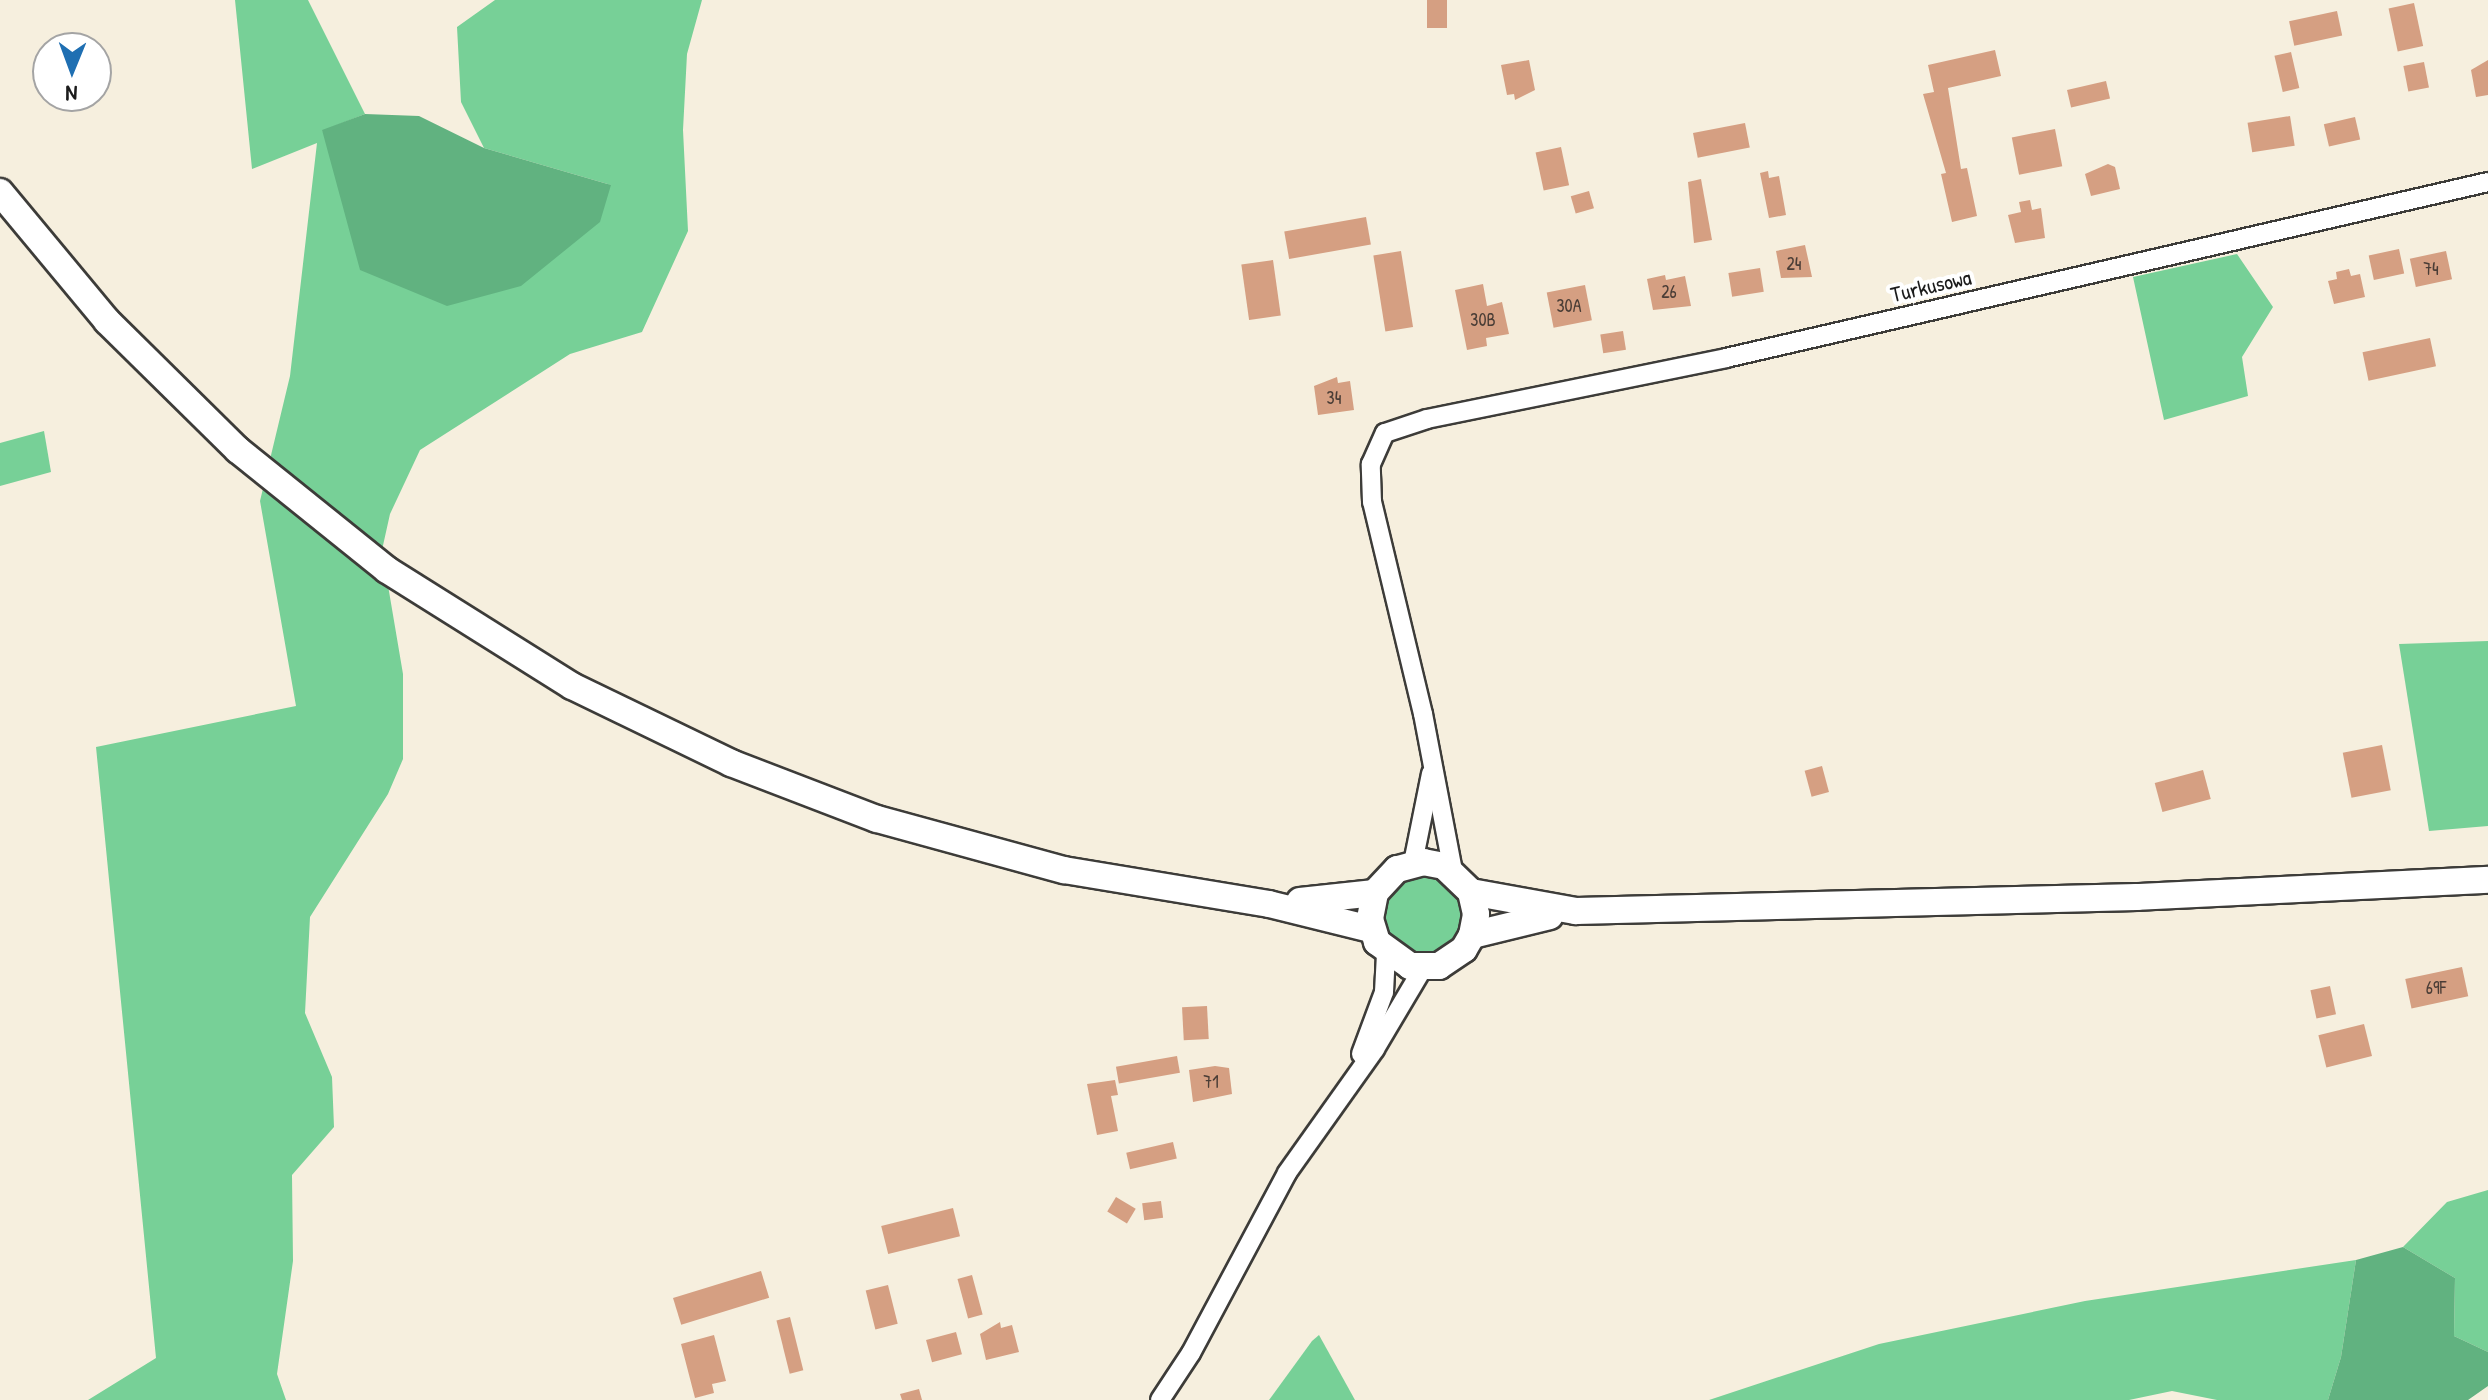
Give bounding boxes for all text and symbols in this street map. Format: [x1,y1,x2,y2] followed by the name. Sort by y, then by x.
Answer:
[32,32,112,112] north arrow
[65,79,78,109] text: N
[1786,253,1802,275] house number: 24
[2423,258,2439,280] house number: 74
[1888,264,1974,308] street label: Turkusowa
[1661,281,1677,303] house number: 26
[1557,295,1581,317] house number: 30A
[1470,309,1496,331] house number: 30B
[1327,387,1341,409] house number: 34
[2426,977,2446,999] house number: 69F
[1203,1071,1219,1093] house number: 71

